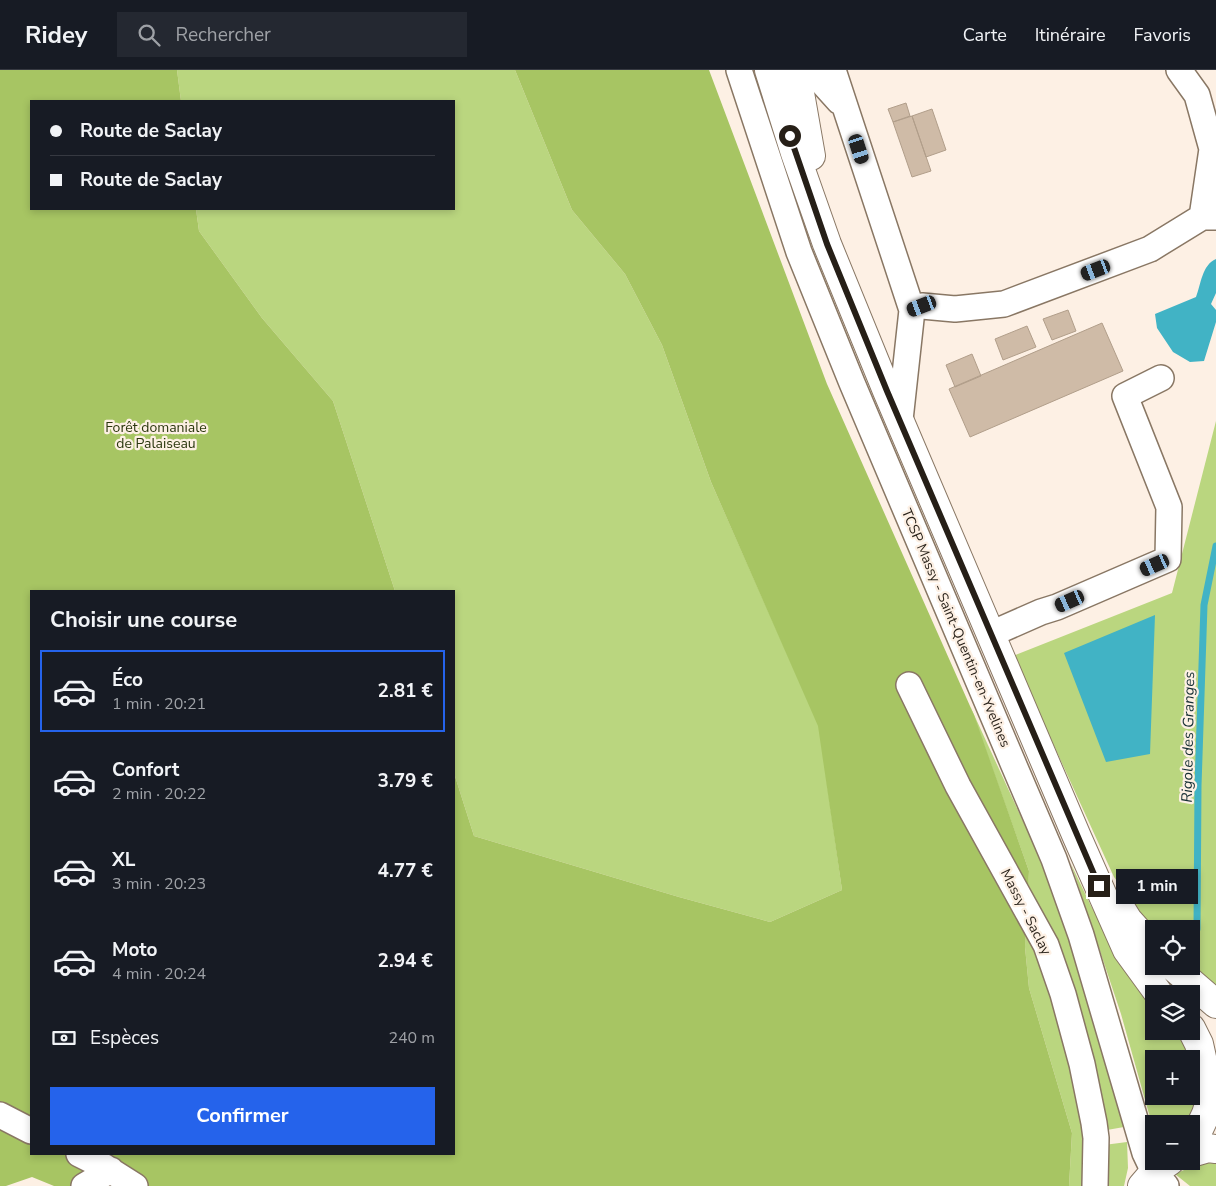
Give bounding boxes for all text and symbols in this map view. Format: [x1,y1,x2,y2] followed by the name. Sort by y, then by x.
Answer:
[117,12,467,57] search box
[25,19,87,51] text: Ridey
[135,21,163,49] icon: search
[175,22,271,48] text: Rechercher
[963,23,1007,47] text: Carte
[1035,23,1106,47] text: Itinéraire
[1134,23,1191,47] text: Favoris
[80,118,222,144] text: Route de Saclay
[779,125,801,147] route start
[847,132,870,166] car
[80,167,222,193] text: Route de Saclay
[1079,258,1112,282] car
[905,294,938,318] car
[105,418,207,453] park label: Forêt domaniale de Palaiseau
[897,506,1015,750] street label: TCSP Massy - Saint-Quentin-en-Yvelines
[1138,552,1171,578] car
[1053,588,1086,614] car
[50,605,237,635] text: Choisir une course
[112,667,143,693] text: Éco
[52,669,97,714] icon: car
[1177,671,1199,803] water label: Rigole des Granges
[378,678,433,704] text: 2.81 €
[112,693,206,715] text: 1 min · 20:21
[112,757,179,783] text: Confort
[52,759,97,804] icon: car
[378,768,433,794] text: 3.79 €
[112,783,206,805] text: 2 min · 20:22
[112,847,135,873] text: XL
[52,849,97,894] icon: car
[378,858,433,884] text: 4.77 €
[996,866,1056,959] street label: Massy - Saclay
[1116,868,1199,904] callout: 1 min
[112,873,206,895] text: 3 min · 20:23
[1088,875,1110,897] route end
[1136,875,1178,897] text: 1 min
[1145,920,1200,1170] map controls
[1145,920,1200,975] button: locate
[112,937,158,963] text: Moto
[52,939,97,984] icon: car
[378,948,433,974] text: 2.94 €
[112,963,206,985] text: 4 min · 20:24
[1145,985,1200,1040] button: layers
[50,1024,78,1052] icon: cash
[90,1025,159,1051] text: Espèces
[388,1027,435,1049] text: 240 m
[1145,1050,1200,1105] button: +
[50,1087,435,1145] button: Confirmer
[1145,1115,1200,1170] button: −

